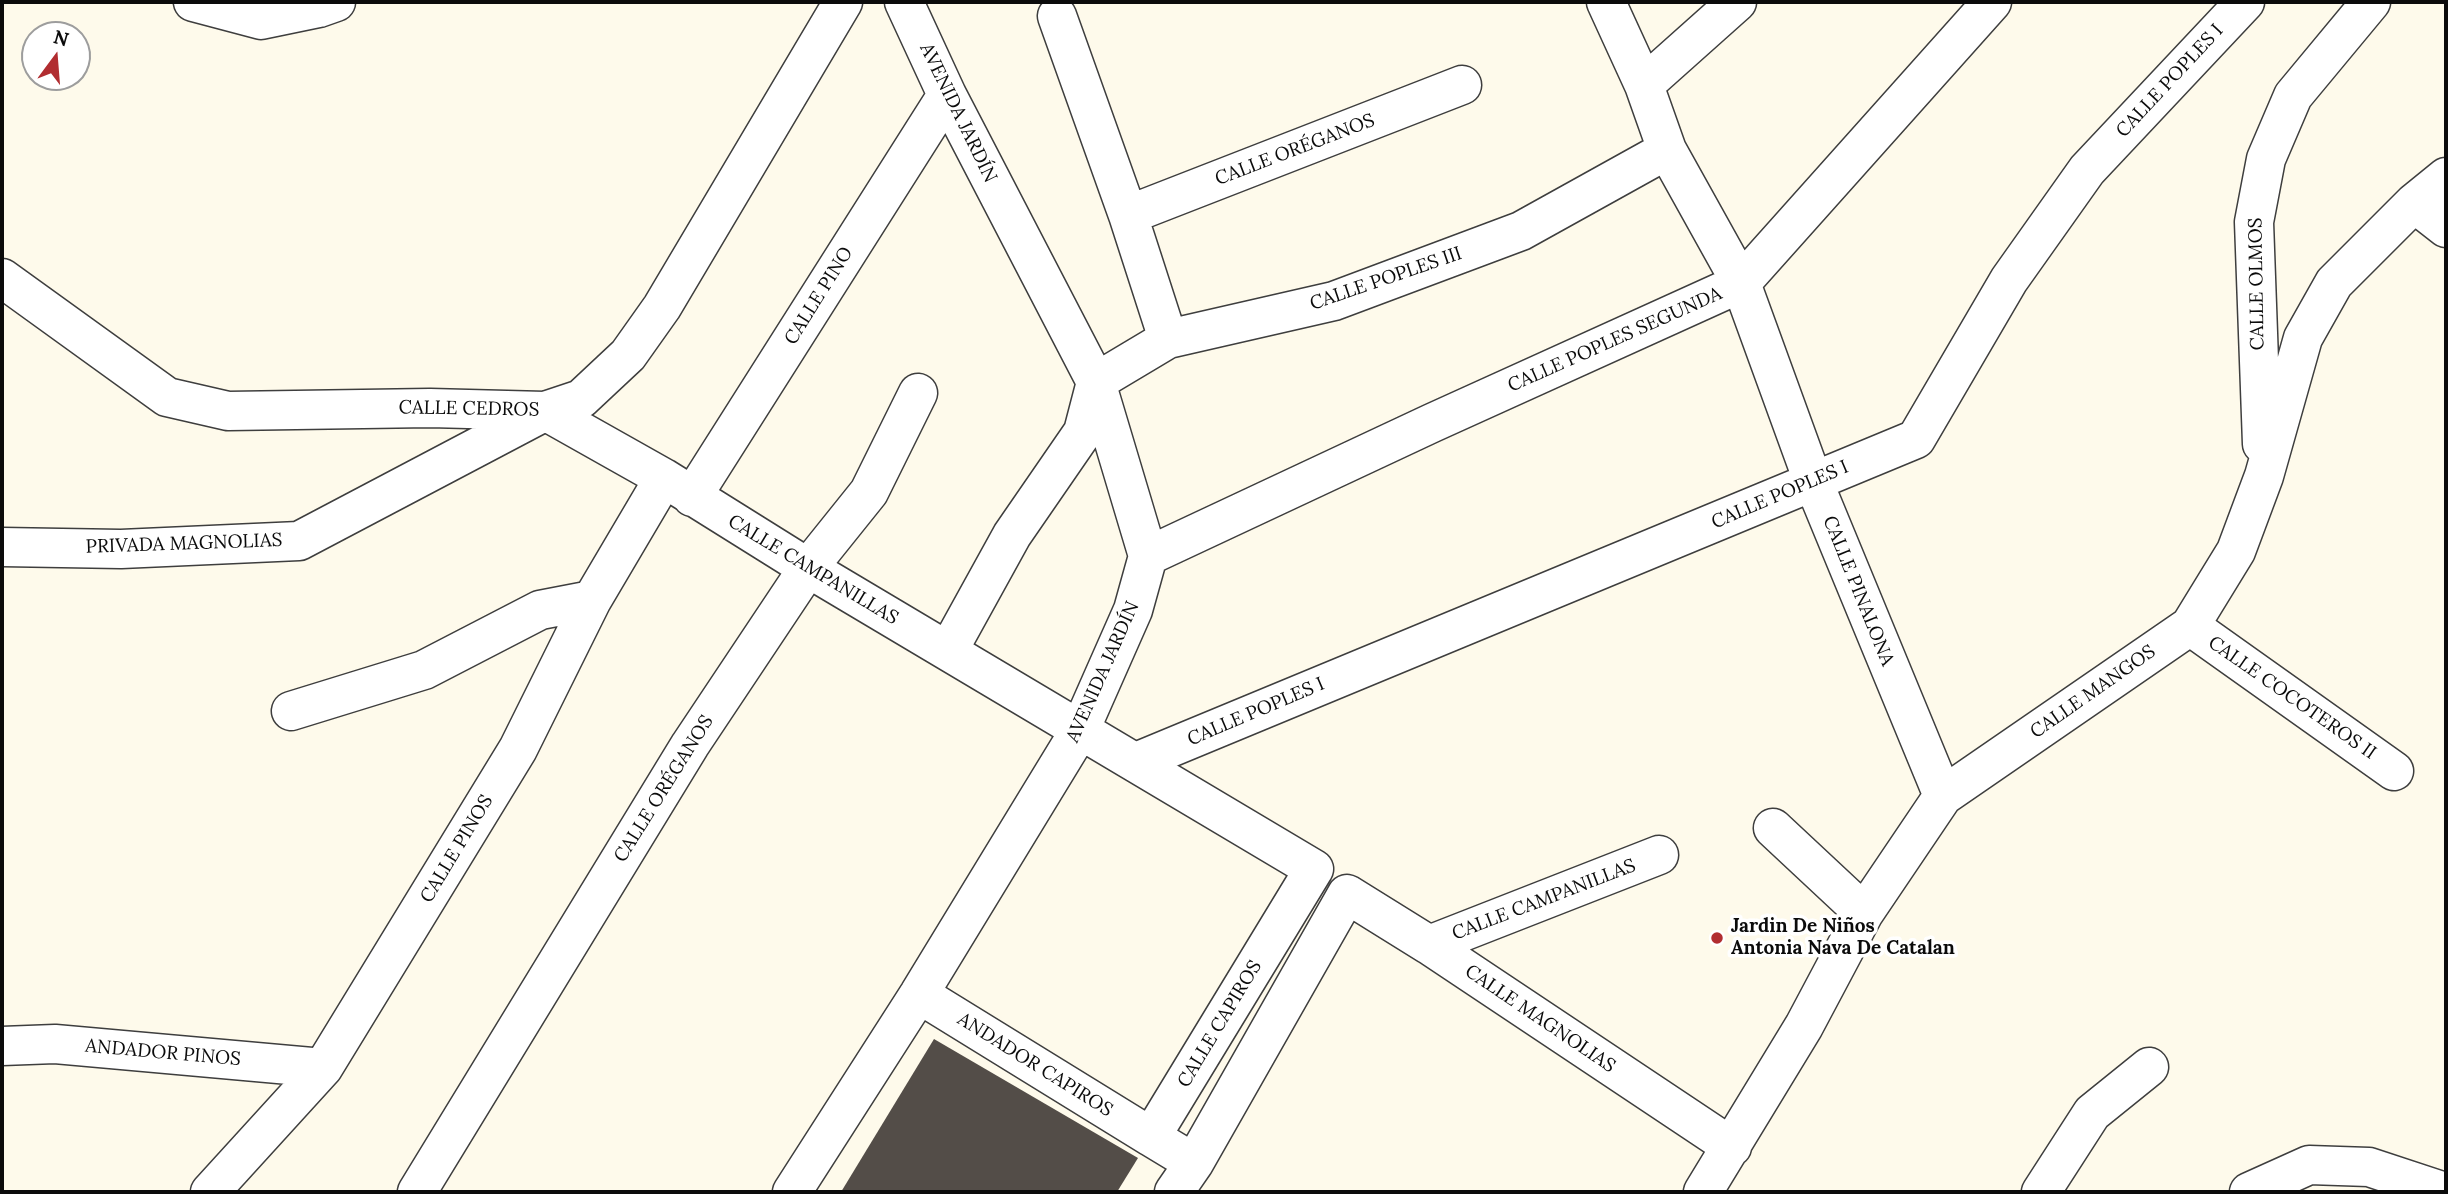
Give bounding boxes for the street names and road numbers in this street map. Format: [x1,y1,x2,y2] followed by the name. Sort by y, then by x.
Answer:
[2112,20,2228,142] street label: CALLE POPLES I
[914,40,1002,186] street label: AVENIDA JARDÍN
[1212,109,1378,191] street label: CALLE ORÉGANOS
[2244,217,2270,351] street label: CALLE OLMOS
[1307,242,1465,316] street label: CALLE POPLES III
[780,243,858,349] street label: CALLE PINO
[1505,282,1725,398] street label: CALLE POPLES SEGUNDA
[399,396,539,422] street label: CALLE CEDROS
[1708,456,1852,534] street label: CALLE POPLES I
[724,510,902,630] street label: CALLE CAMPANILLAS
[1817,513,1899,669] street label: CALLE PINALONA
[85,529,283,559] street label: PRIVADA MAGNOLIAS
[1062,598,1144,746] street label: AVENIDA JARDÍN
[2204,631,2380,765] street label: CALLE COCOTEROS II
[2026,640,2160,744] street label: CALLE MANGOS
[1184,673,1328,751] street label: CALLE POPLES I
[610,711,718,867] street label: CALLE ORÉGANOS
[416,791,498,907] street label: CALLE PINOS
[1449,854,1639,946] street label: CALLE CAMPANILLAS
[1173,956,1267,1092] street label: CALLE CAPIROS
[1460,960,1620,1078] street label: CALLE MAGNOLIAS
[953,1008,1117,1122] street label: ANDADOR CAPIROS
[84,1035,242,1071] street label: ANDADOR PINOS

